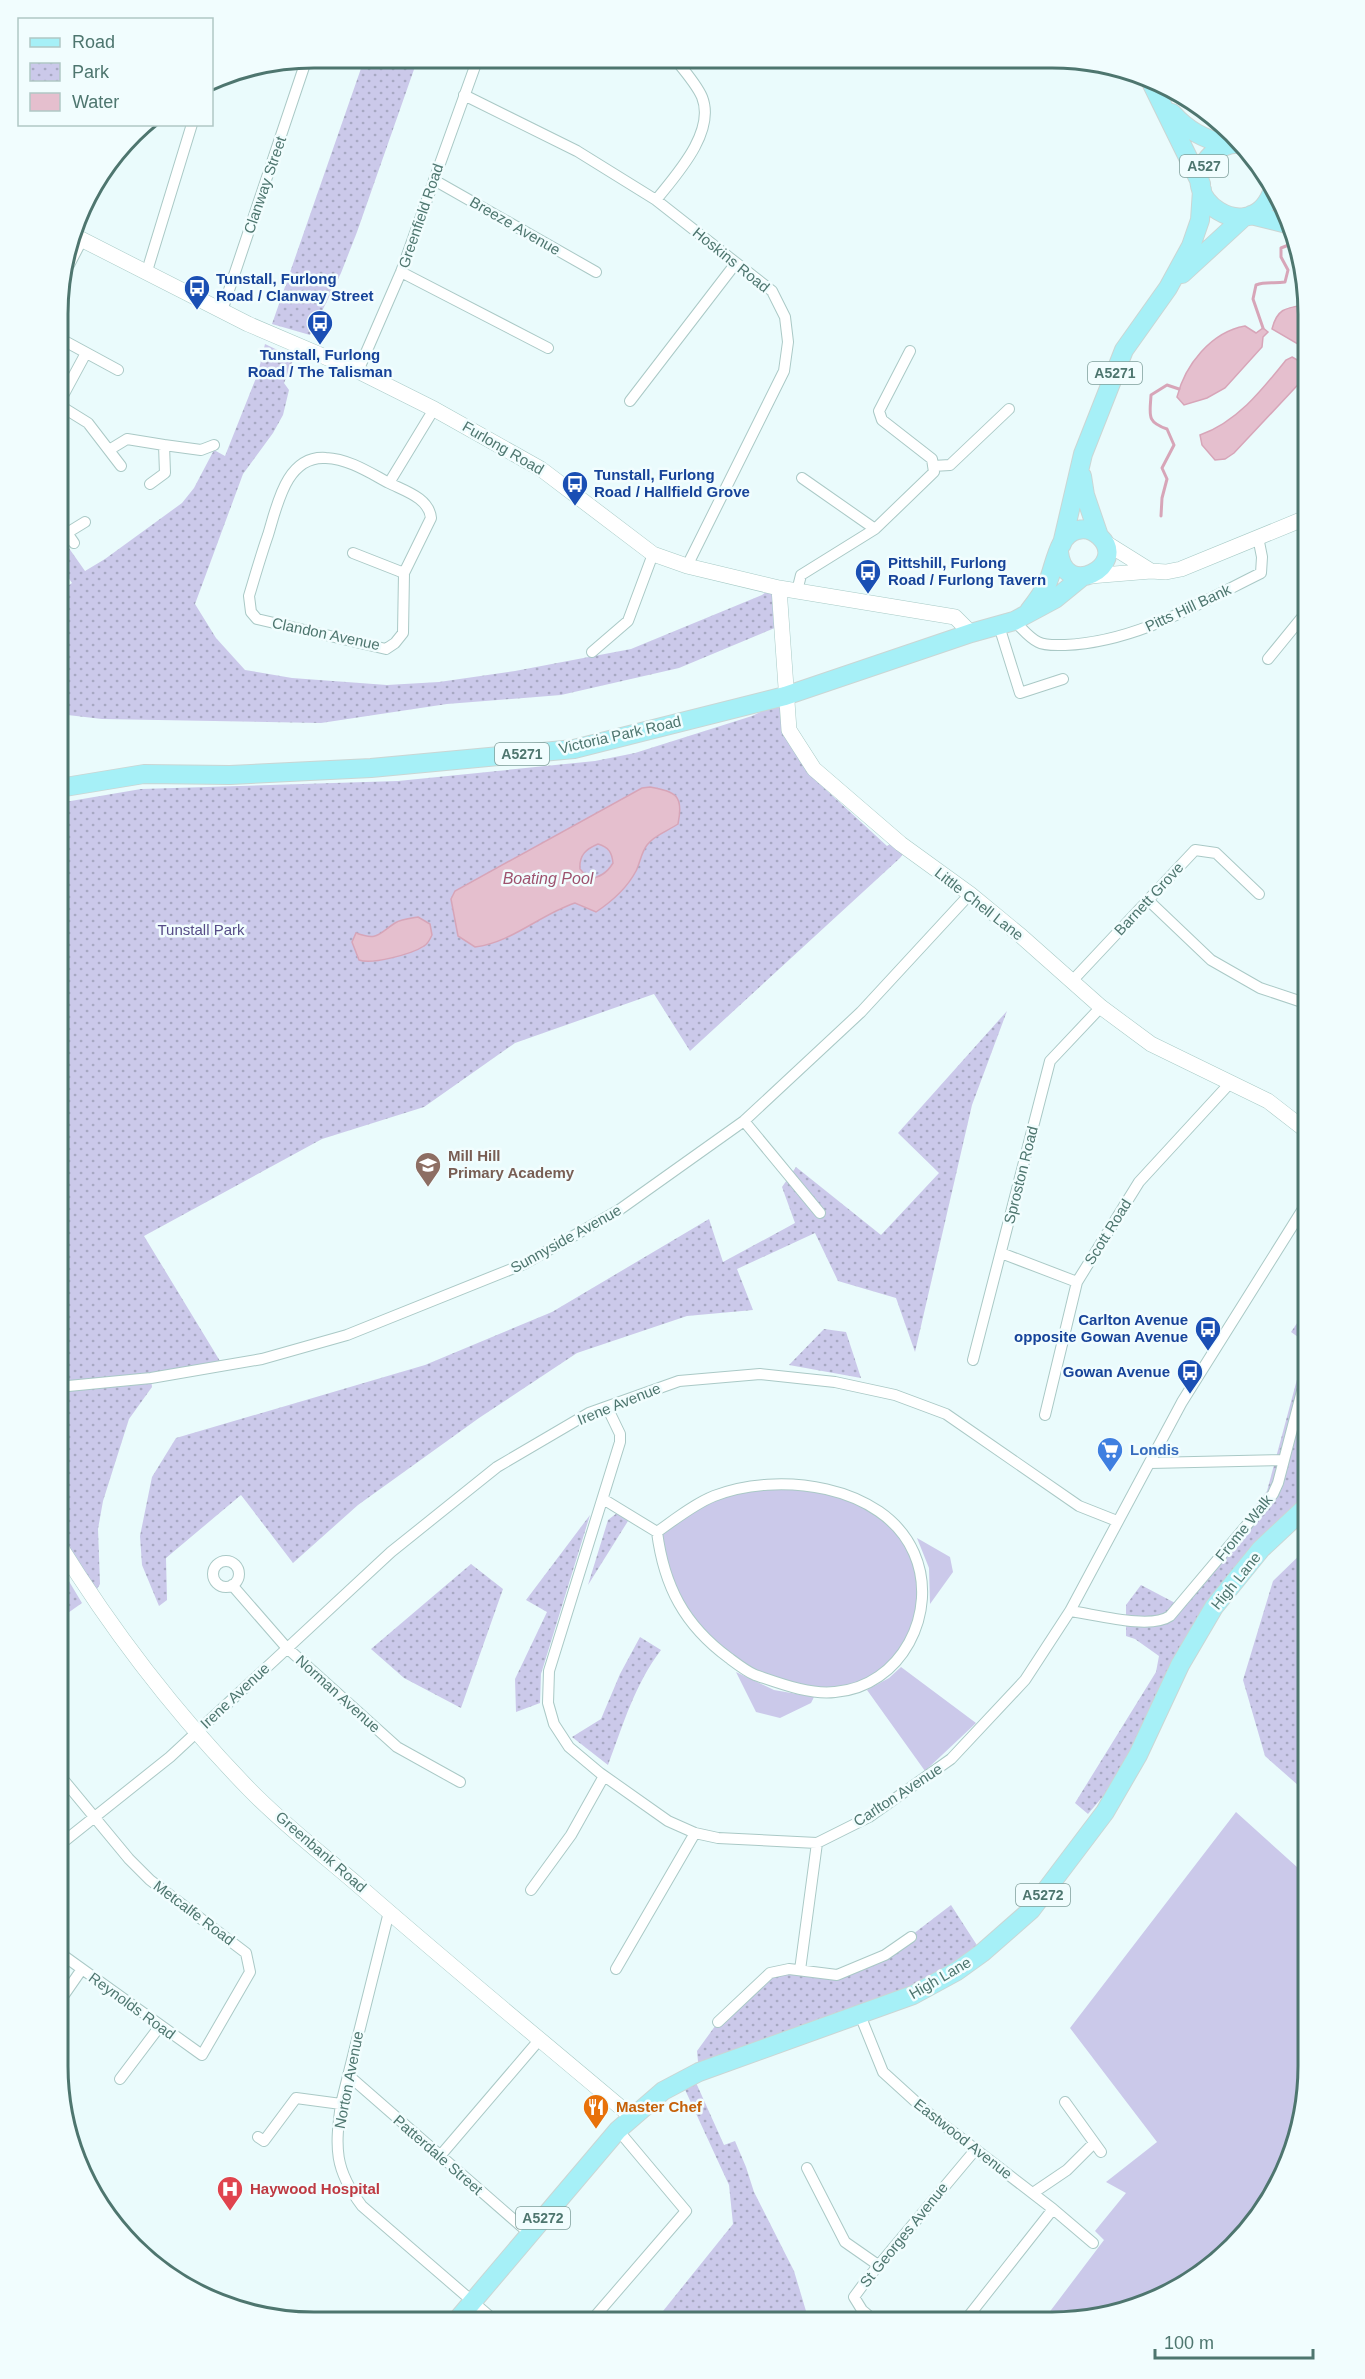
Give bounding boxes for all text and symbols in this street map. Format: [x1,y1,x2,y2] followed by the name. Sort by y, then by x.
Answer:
[18,18,213,126] legend
[72,32,115,52] text: Road
[72,62,110,82] text: Park
[72,92,119,112] text: Water
[240,133,289,236] street label: Clanway Street
[1180,155,1228,177] road number: A527
[395,161,446,270] street label: Greenfield Road
[467,193,563,258] street label: Breeze Avenue
[690,224,773,296] street label: Hoskins Road
[216,270,374,304] place label: Tunstall, Furlong Road / Clanway Street
[182,273,212,311] bus stop icon: Tunstall, Furlong Road / Clanway Street
[305,308,335,346] bus stop icon: Tunstall, Furlong Road / The Talisman
[248,346,392,380] place label: Tunstall, Furlong Road / The Talisman
[1088,362,1142,384] road number: A5271
[460,417,547,478] street label: Furlong Road
[594,466,750,500] place label: Tunstall, Furlong Road / Hallfield Grove
[560,469,590,507] bus stop icon: Tunstall, Furlong Road / Hallfield Grove
[888,554,1046,588] place label: Pittshill, Furlong Road / Furlong Tavern
[853,557,883,595] bus stop icon: Pittshill, Furlong Road / Furlong Tavern
[1142,580,1234,635] street label: Pitts Hill Bank
[271,614,382,653] street label: Clandon Avenue
[557,712,683,757] street label: Victoria Park Road
[495,743,549,765] road number: A5271
[1111,859,1187,939] street label: Barnett Grove
[932,864,1027,943] street label: Little Chell Lane
[503,870,594,887] water label: Boating Pool
[158,921,245,938] park label: Tunstall Park
[1000,1124,1041,1225] street label: Sproston Road
[448,1147,575,1181] place label: Mill Hill Primary Academy
[413,1150,443,1188] school or university icon: Mill Hill Primary Academy
[1081,1196,1134,1268] street label: Scott Road
[507,1201,624,1276] street label: Sunnyside Avenue
[1014,1311,1188,1345] place label: Carlton Avenue opposite Gowan Avenue
[1193,1314,1223,1352] bus stop icon: Carlton Avenue opposite Gowan Avenue
[1175,1357,1205,1395] bus stop icon: Gowan Avenue
[1063,1363,1170,1380] place label: Gowan Avenue
[575,1379,663,1428] street label: Irene Avenue
[1095,1435,1125,1473] supermarket icon: Londis
[1130,1441,1179,1458] place label: Londis
[1212,1491,1276,1564] street label: Frome Walk
[1207,1549,1264,1613] street label: High Lane
[293,1651,384,1736] street label: Norman Avenue
[197,1659,273,1732] street label: Irene Avenue
[850,1760,945,1830] street label: Carlton Avenue
[273,1808,370,1896] street label: Greenbank Road
[151,1877,238,1948] street label: Metcalfe Road
[1016,1884,1070,1906] road number: A5272
[906,1953,974,2002] street label: High Lane
[86,1969,179,2043] street label: Reynolds Road
[331,2030,366,2130] street label: Norton Avenue
[581,2092,611,2130] restaurant icon: Master Chef
[911,2095,1016,2182] street label: Eastwood Avenue
[616,2098,703,2115] place label: Master Chef
[390,2111,487,2199] street label: Patterdale Street
[215,2174,245,2212] hospital icon: Haywood Hospital
[856,2179,951,2290] street label: St Georges Avenue
[250,2180,380,2197] place label: Haywood Hospital
[516,2207,570,2229] road number: A5272
[1155,2322,1312,2360] scale bar
[1164,2333,1214,2353] text: 100 m

